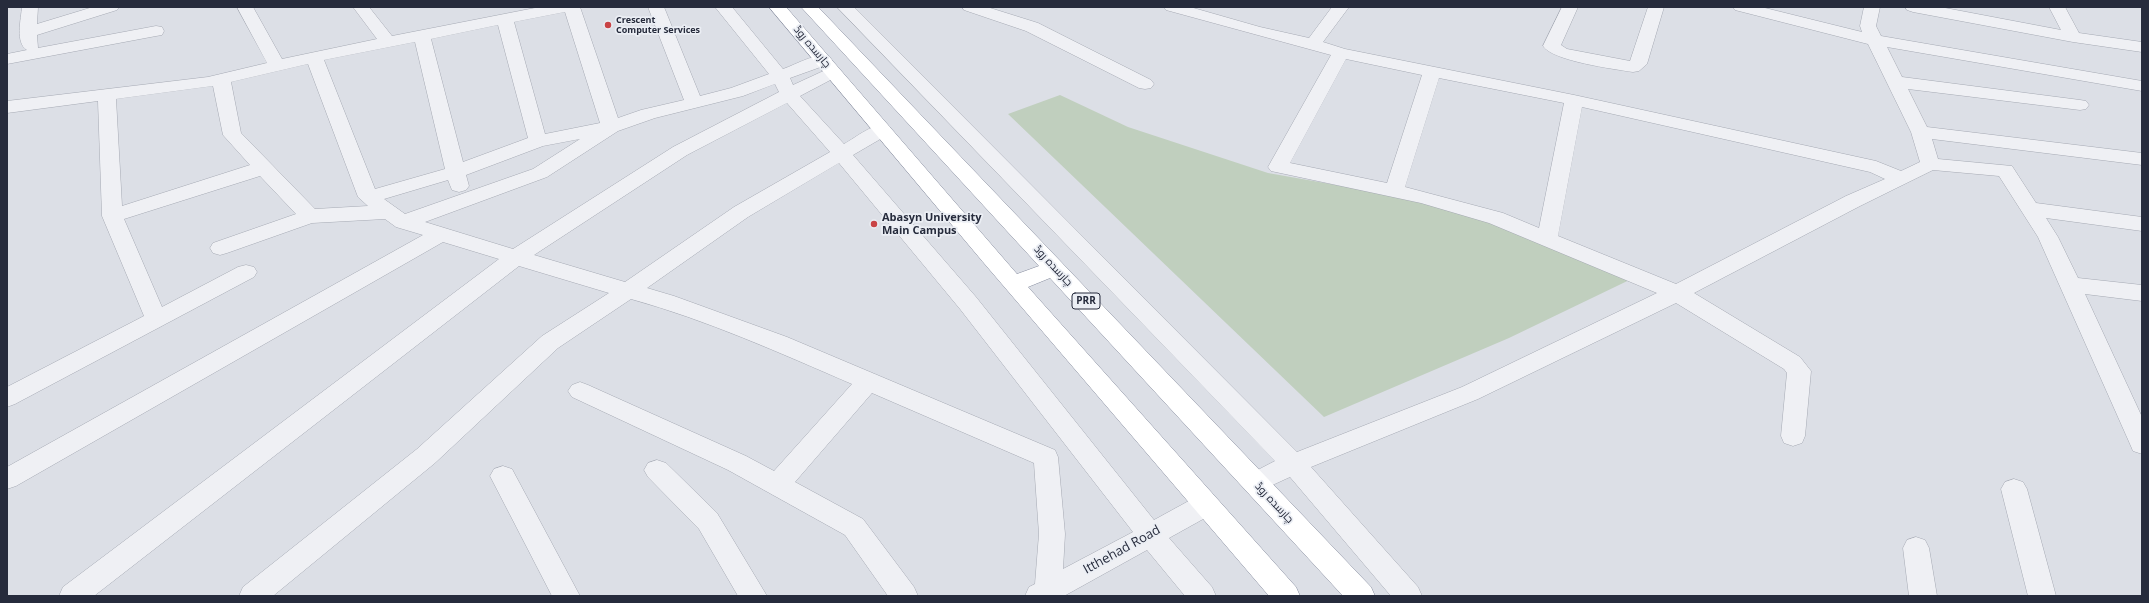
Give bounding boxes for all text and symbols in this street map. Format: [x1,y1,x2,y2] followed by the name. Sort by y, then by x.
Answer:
[616,15,700,36] place label: Crescent Computer Services
[603,20,613,30] marker: Crescent Computer Services
[791,23,833,71] street label: چارسدہ روڈ
[882,211,982,237] place label: Abasyn University Main Campus
[869,219,879,229] marker: Abasyn University Main Campus
[1031,243,1075,289] street label: چارسدہ روڈ
[1072,293,1100,309] road number: PRR
[1252,480,1296,526] street label: چارسدہ روڈ
[1081,522,1163,578] street label: Itthehad Road

